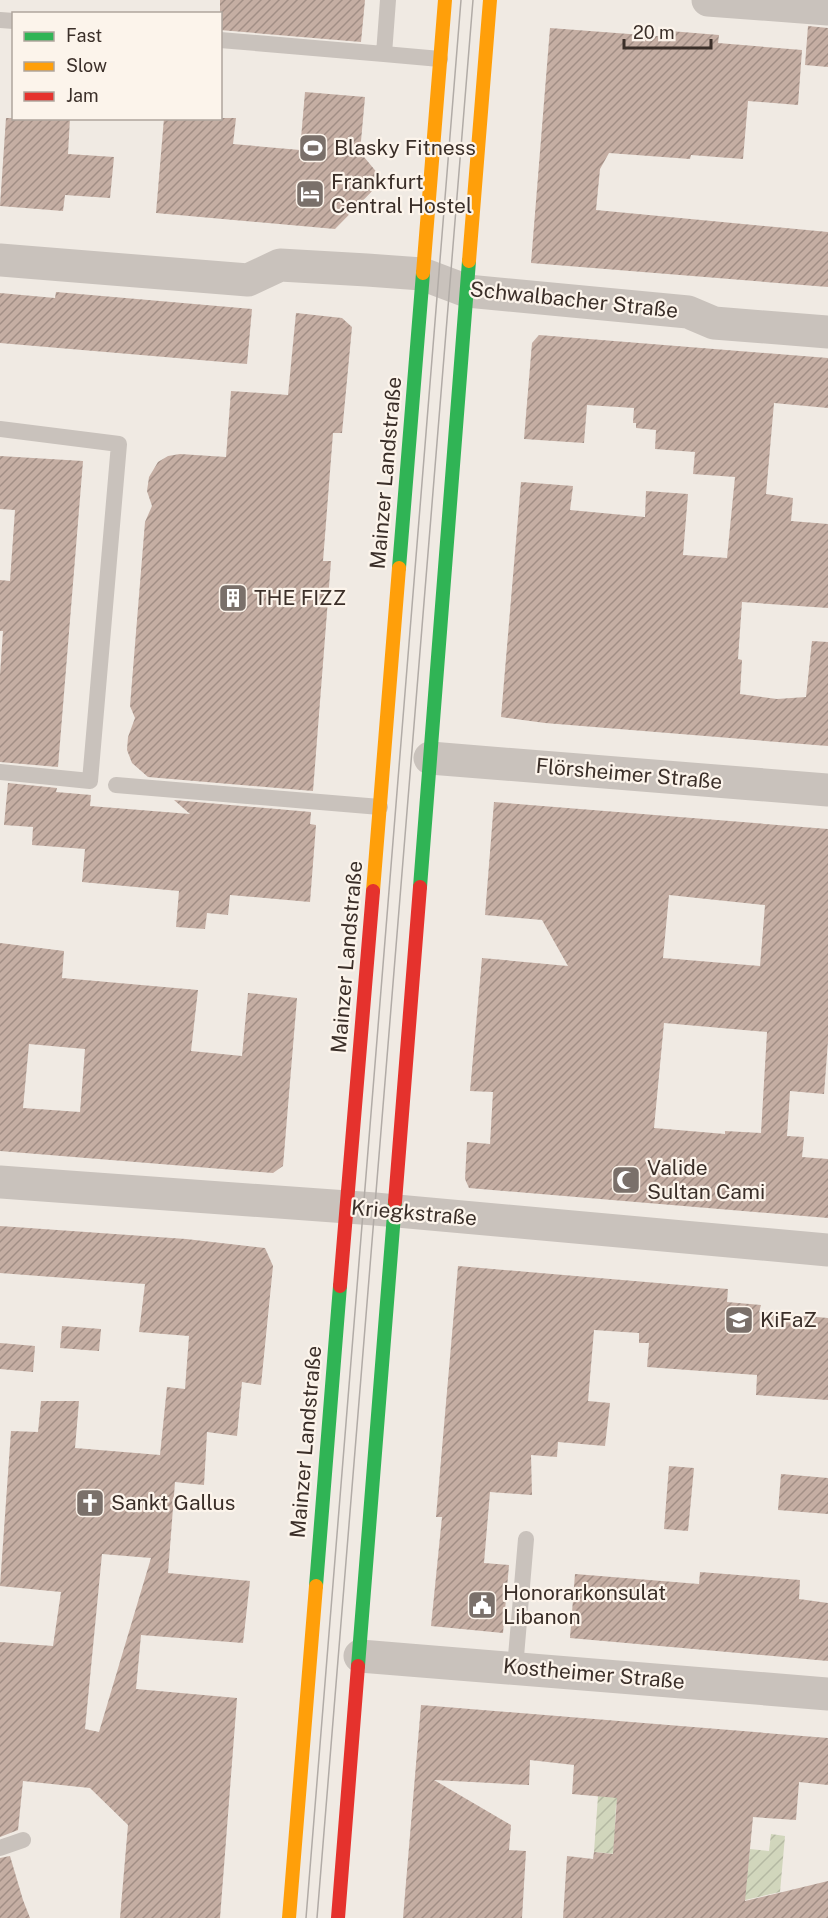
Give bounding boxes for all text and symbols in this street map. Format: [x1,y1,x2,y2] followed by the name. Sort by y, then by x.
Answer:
[12,12,222,120] legend
[624,12,711,50] scale bar
[633,22,675,43] text: 20 m
[66,25,102,46] text: Fast
[66,55,107,76] text: Slow
[66,85,99,106] text: Jam
[297,132,329,164] sports icon: Blasky Fitness
[334,135,476,160] place label: Blasky Fitness
[331,169,472,218] place label: Frankfurt Central Hostel
[294,178,326,210] hotel icon: Frankfurt Central Hostel
[469,276,679,323] street label: Schwalbacher Straße
[365,376,406,570] street label: Mainzer Landstraße
[217,582,249,614] building icon: THE FIZZ
[254,585,346,610] place label: THE FIZZ
[535,753,723,794] street label: Flörsheimer Straße
[326,860,367,1054] street label: Mainzer Landstraße
[647,1155,765,1204] place label: Valide Sultan Cami
[610,1164,642,1196] mosque icon: Valide Sultan Cami
[350,1195,478,1230] street label: Kriegkstraße
[723,1304,755,1336] school or university icon: KiFaZ
[760,1307,817,1332] place label: KiFaZ
[285,1345,326,1539] street label: Mainzer Landstraße
[74,1487,106,1519] church icon: Sankt Gallus
[111,1490,235,1515] place label: Sankt Gallus
[503,1580,666,1629] place label: Honorarkonsulat Libanon
[466,1589,498,1621] public building icon: Honorarkonsulat Libanon
[502,1653,686,1694] street label: Kostheimer Straße

